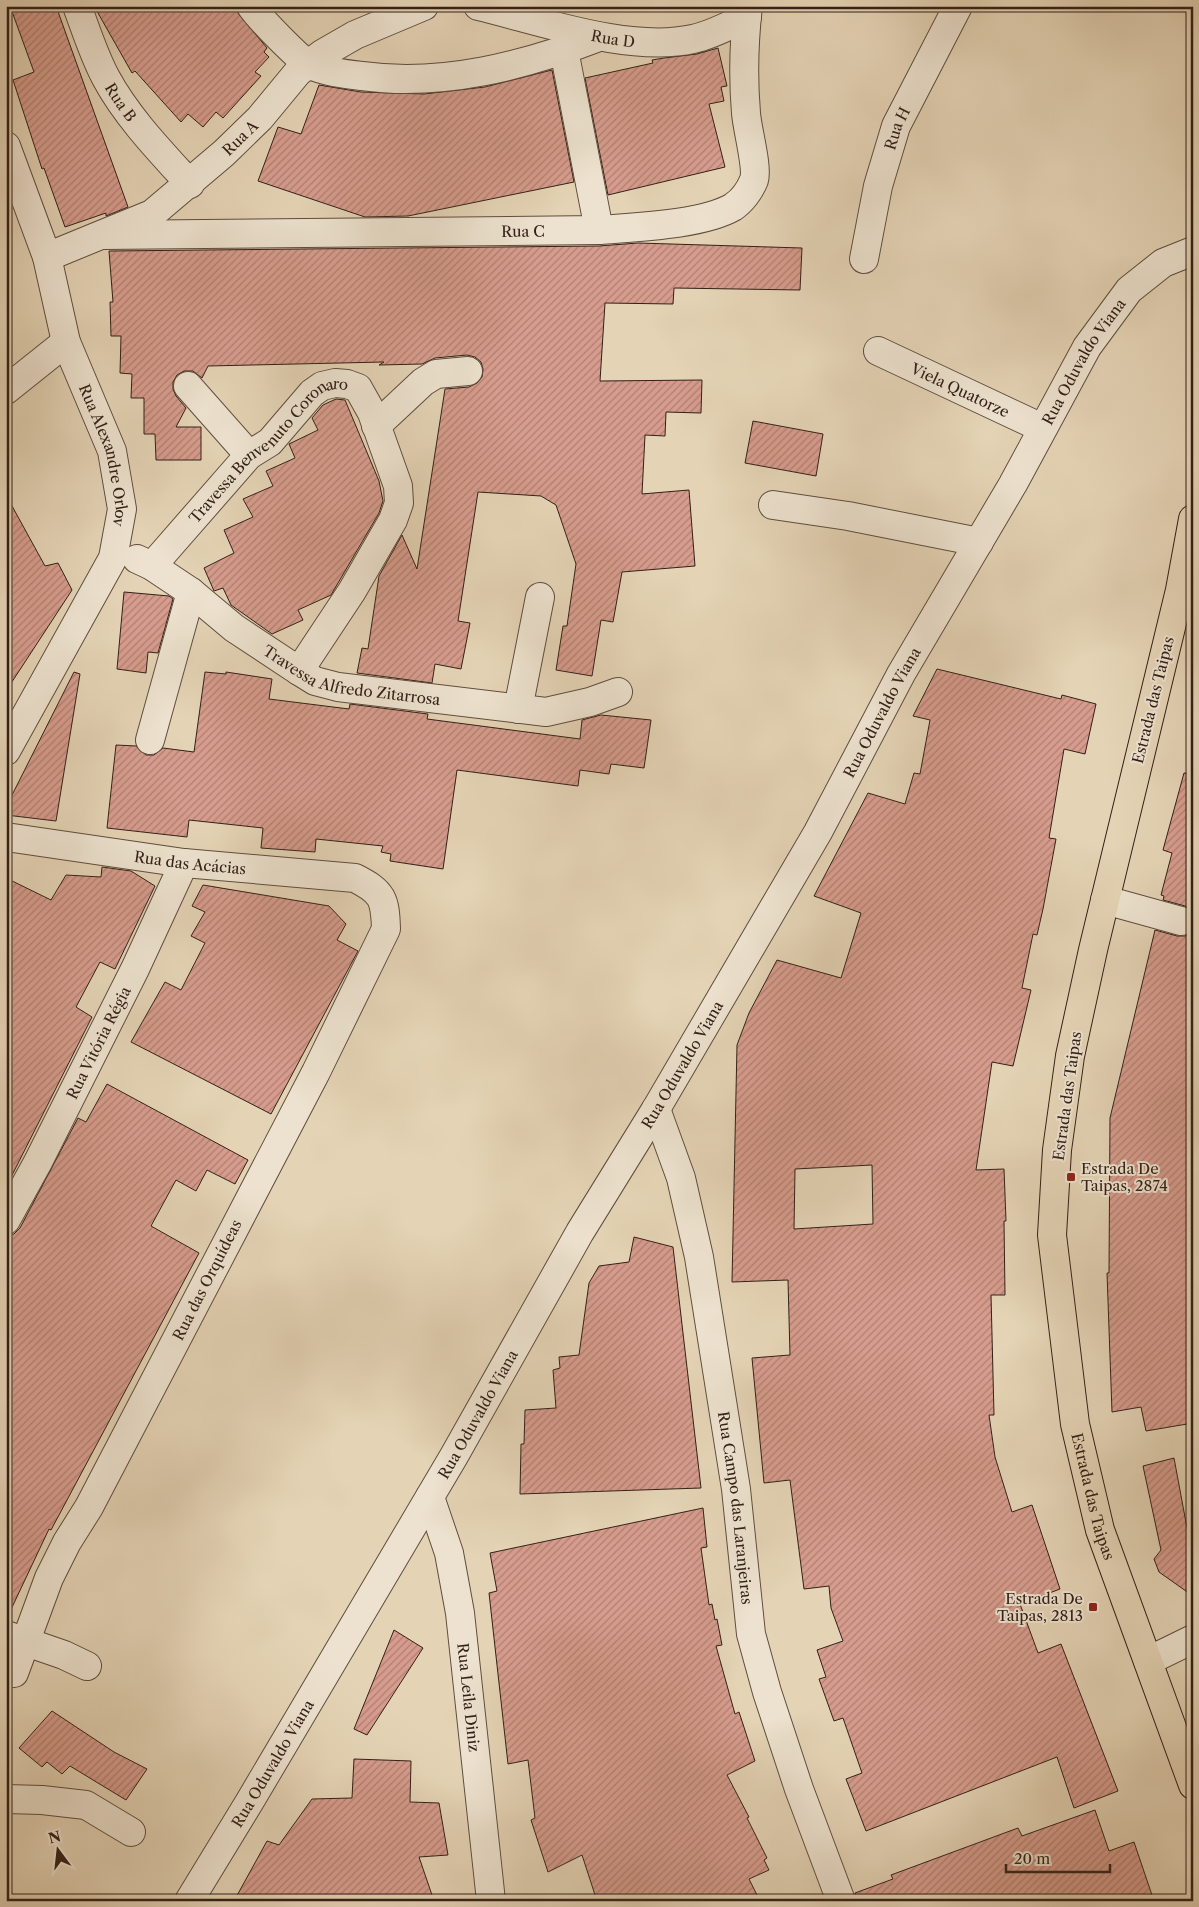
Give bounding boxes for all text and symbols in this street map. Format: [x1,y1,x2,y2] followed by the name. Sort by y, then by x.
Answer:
[590,25,636,51] street label: Rua D
[101,79,141,125] street label: Rua B
[880,103,914,152] street label: Rua H
[218,115,262,159] street label: Rua A
[501,221,545,240] street label: Rua C
[1037,294,1129,428] street label: Rua Oduvaldo Viana
[907,358,1013,421] street label: Viela Quatorze
[185,373,349,527] street label: Travessa Benvenuto Coronaro
[75,381,132,529] street label: Rua Alexandre Orlov
[1128,634,1178,766] street label: Estrada das Taipas
[260,641,442,709] street label: Travessa Alfredo Zitarrosa
[839,644,924,781] street label: Rua Oduvaldo Viana
[133,846,247,878] street label: Rua das Acácias
[62,983,134,1102] street label: Rua Vitória Régia
[637,997,727,1132] street label: Rua Oduvaldo Viana
[1049,1030,1085,1162] street label: Estrada das Taipas
[1081,1159,1168,1195] place label: Estrada De Taipas, 2874
[1065,1171,1077,1183] marker: Estrada De Taipas, 2874
[168,1216,246,1344] street label: Rua das Orquídeas
[433,1346,521,1482] street label: Rua Oduvaldo Viana
[714,1410,757,1605] street label: Rua Campo das Laranjeiras
[1068,1431,1119,1562] street label: Estrada das Taipas
[997,1589,1083,1625] place label: Estrada De Taipas, 2813
[1087,1601,1099,1613] marker: Estrada De Taipas, 2813
[454,1642,484,1753] street label: Rua Leila Diniz
[227,1696,317,1830] street label: Rua Oduvaldo Viana
[32,1824,82,1874] north arrow
[46,1827,63,1848] text: N
[1006,1842,1110,1874] scale bar
[1014,1849,1050,1868] text: 20 m

